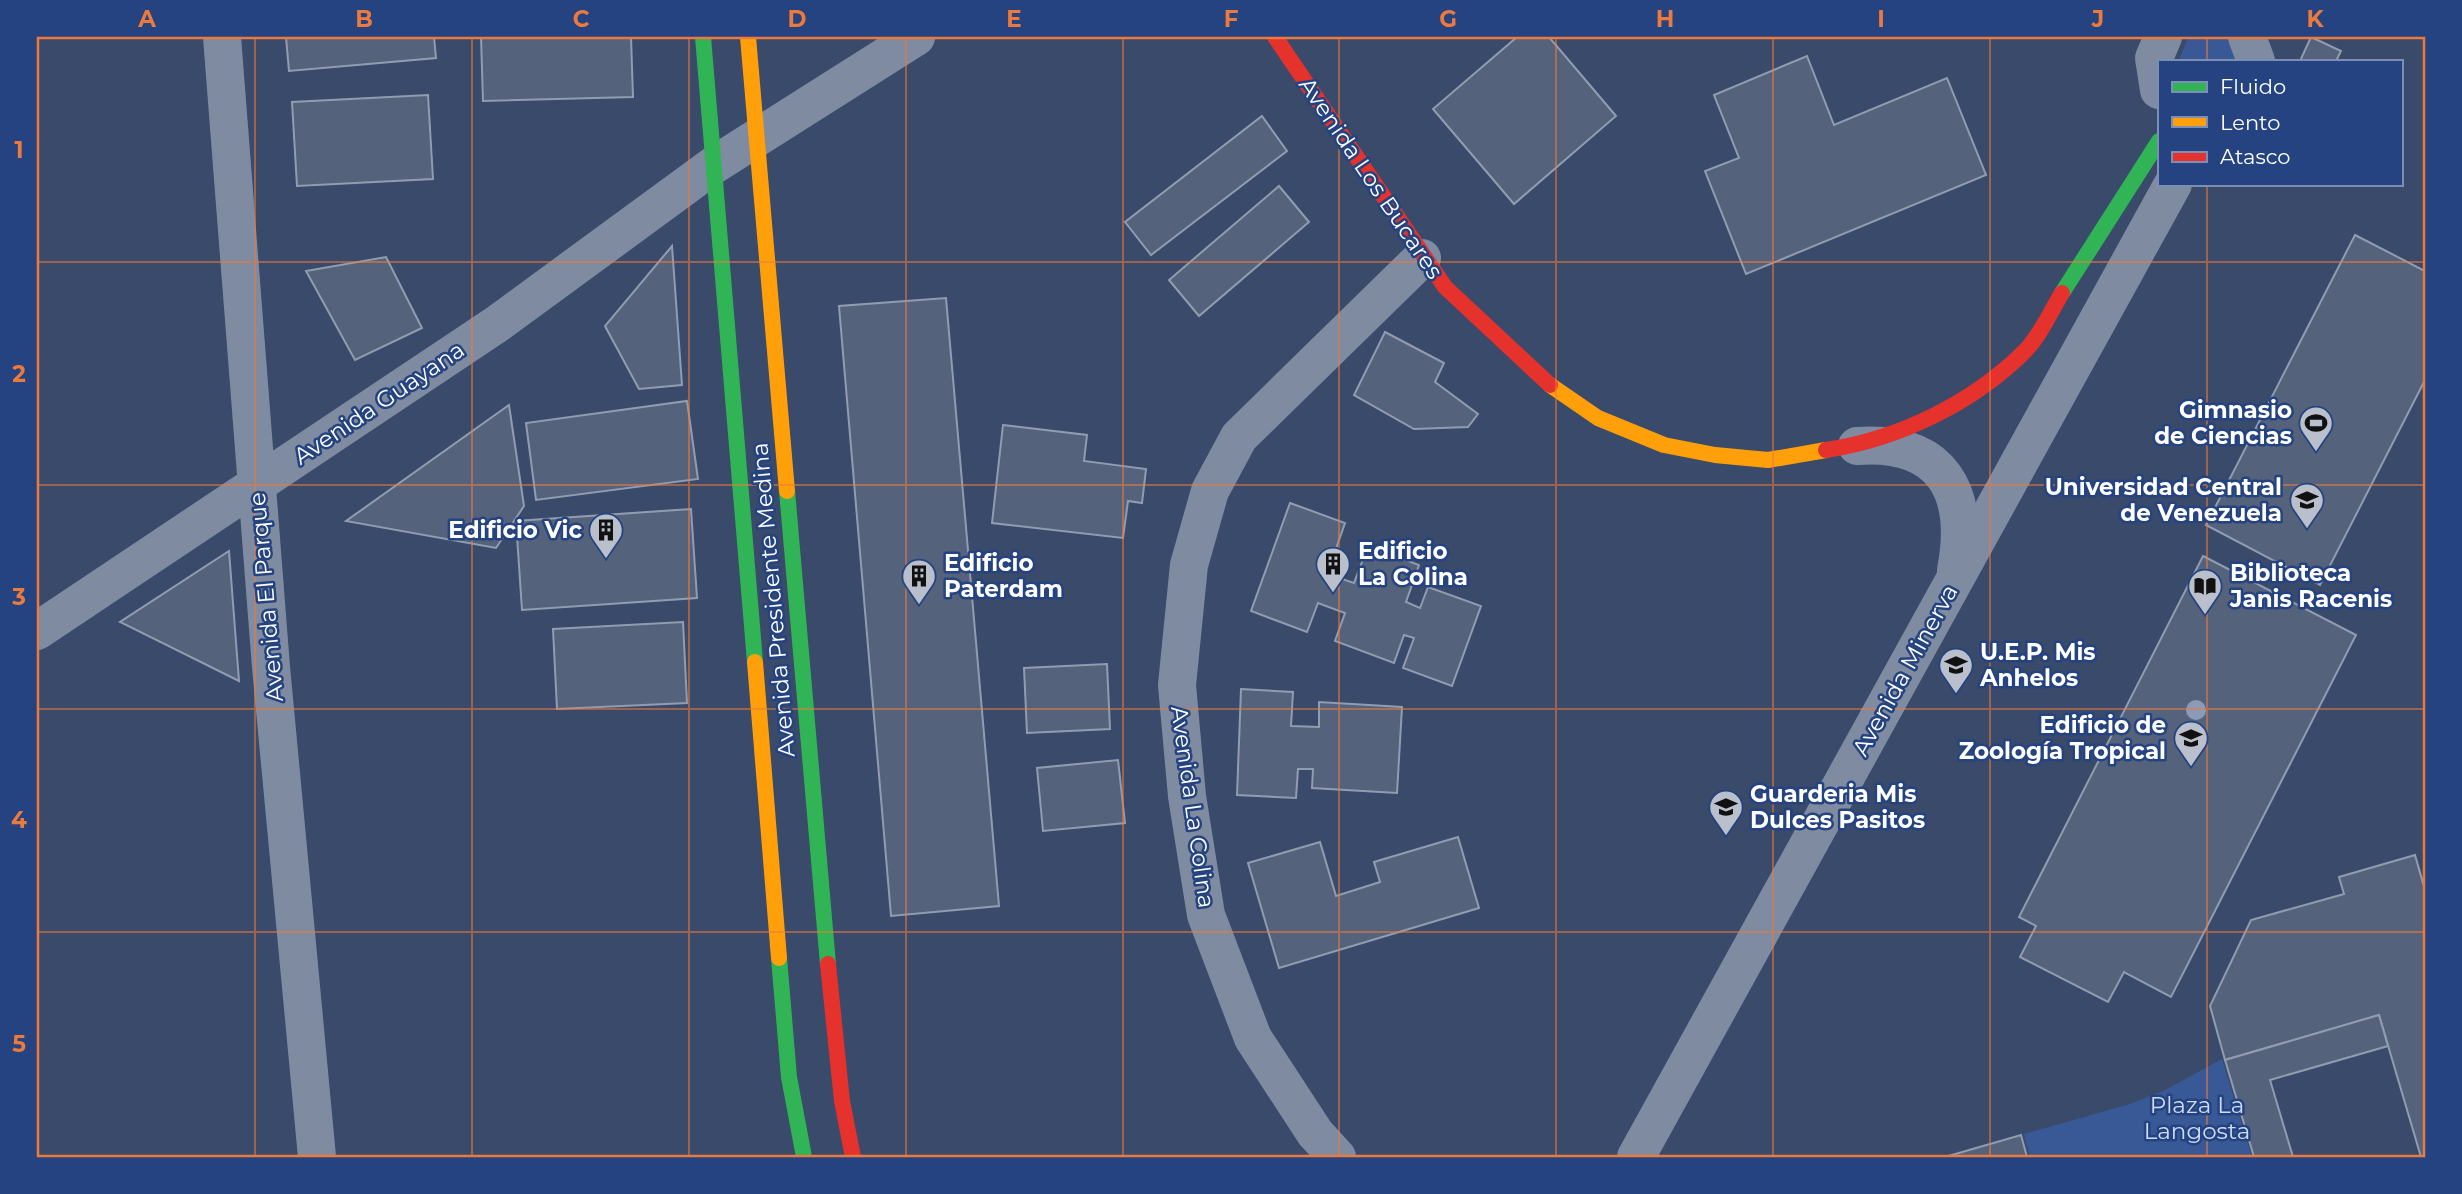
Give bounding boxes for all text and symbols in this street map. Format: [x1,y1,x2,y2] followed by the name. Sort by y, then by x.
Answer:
[137,5,156,33] text: A
[355,5,373,33] text: B
[573,5,590,33] text: C
[788,5,807,33] text: D
[1006,5,1022,33] text: E
[1224,5,1239,33] text: F
[1439,5,1457,33] text: G
[1656,5,1674,33] text: H
[1877,5,1885,33] text: I
[2091,5,2104,33] text: J
[2306,5,2324,33] text: K
[2158,60,2402,186] legend
[1293,72,1449,284] street label: Avenida Los Bucares
[2220,74,2286,99] text: Fluido
[2220,110,2280,135] text: Lento
[14,136,24,164] text: 1
[2220,144,2291,169] text: Atasco
[288,336,470,470] street label: Avenida Guayana
[12,360,26,388] text: 2
[2154,396,2292,450] place label: Gimnasio de Ciencias
[2297,404,2335,453] sports icon: Gimnasio de Ciencias
[745,442,801,758] street label: Avenida Presidente Medina
[2045,473,2282,527] place label: Universidad Central de Venezuela
[2288,481,2326,530] school or university icon: Universidad Central de Venezuela
[243,491,289,703] street label: Avenida El Parque
[587,511,625,560] building icon: Edificio Vic
[448,516,582,544] place label: Edificio Vic
[1358,537,1468,591] place label: Edificio La Colina
[1314,545,1352,594] building icon: Edificio La Colina
[944,549,1063,603] place label: Edificio Paterdam
[900,557,938,606] building icon: Edificio Paterdam
[2229,559,2392,613] place label: Biblioteca Janis Racenis
[2186,567,2224,616] library icon: Biblioteca Janis Racenis
[1846,579,1964,761] street label: Avenida Minerva
[11,583,26,611] text: 3
[1979,638,2096,692] place label: U.E.P. Mis Anhelos
[1937,646,1975,695] school or university icon: U.E.P. Mis Anhelos
[1165,704,1221,910] street label: Avenida La Colina
[1959,711,2166,765] place label: Edificio de Zoología Tropical
[2172,719,2210,768] school or university icon: Edificio de Zoología Tropical
[1750,780,1925,834] place label: Guarderia Mis Dulces Pasitos
[1707,788,1745,837] school or university icon: Guarderia Mis Dulces Pasitos
[11,806,27,834] text: 4
[12,1030,26,1058] text: 5
[2144,1091,2250,1145] park label: Plaza La Langosta

